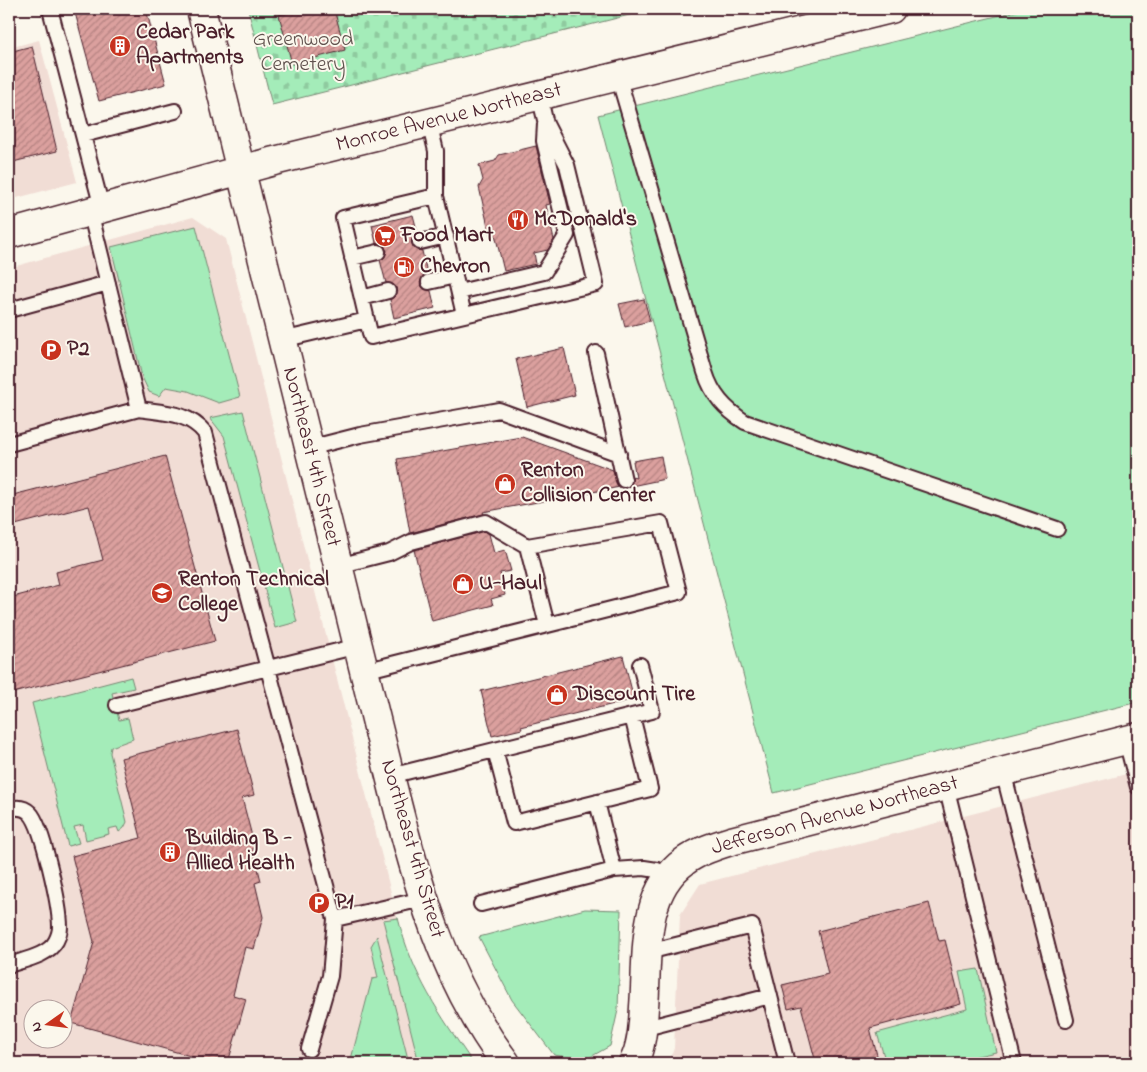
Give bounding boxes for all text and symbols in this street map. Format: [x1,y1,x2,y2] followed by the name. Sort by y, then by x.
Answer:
[136,17,244,74] place label: Cedar Park Apartments
[253,24,353,82] park label: Greenwood Cemetery
[108,34,132,58] building icon: Cedar Park Apartments
[333,74,566,162] street label: Monroe Avenue Northeast
[534,204,637,236] place label: McDonald's
[506,208,530,232] restaurant icon: McDonald's
[400,220,494,252] place label: Food Mart
[373,224,397,248] supermarket icon: Food Mart
[420,251,490,283] place label: Chevron
[392,255,416,279] fuel station icon: Chevron
[67,334,89,366] place label: P2
[39,338,63,362] parking icon: P2
[273,364,349,551] street label: Northeast 4th Street
[521,455,656,512] place label: Renton Collision Center
[493,472,517,496] shop icon: Renton Collision Center
[178,564,329,622] place label: Renton Technical College
[479,568,542,600] place label: U-Haul
[451,572,475,596] shop icon: U-Haul
[150,581,174,605] school or university icon: Renton Technical College
[572,679,696,711] place label: Discount Tire
[545,683,569,707] shop icon: Discount Tire
[371,756,453,943] street label: Northeast 4th Street
[708,767,963,864] street label: Jefferson Avenue Northeast
[185,823,295,880] place label: Building B - Allied Health
[158,840,182,864] building icon: Building B - Allied Health
[335,887,353,919] place label: P1
[307,891,331,915] parking icon: P1
[22,1000,72,1050] north arrow
[26,1020,48,1034] text: N

